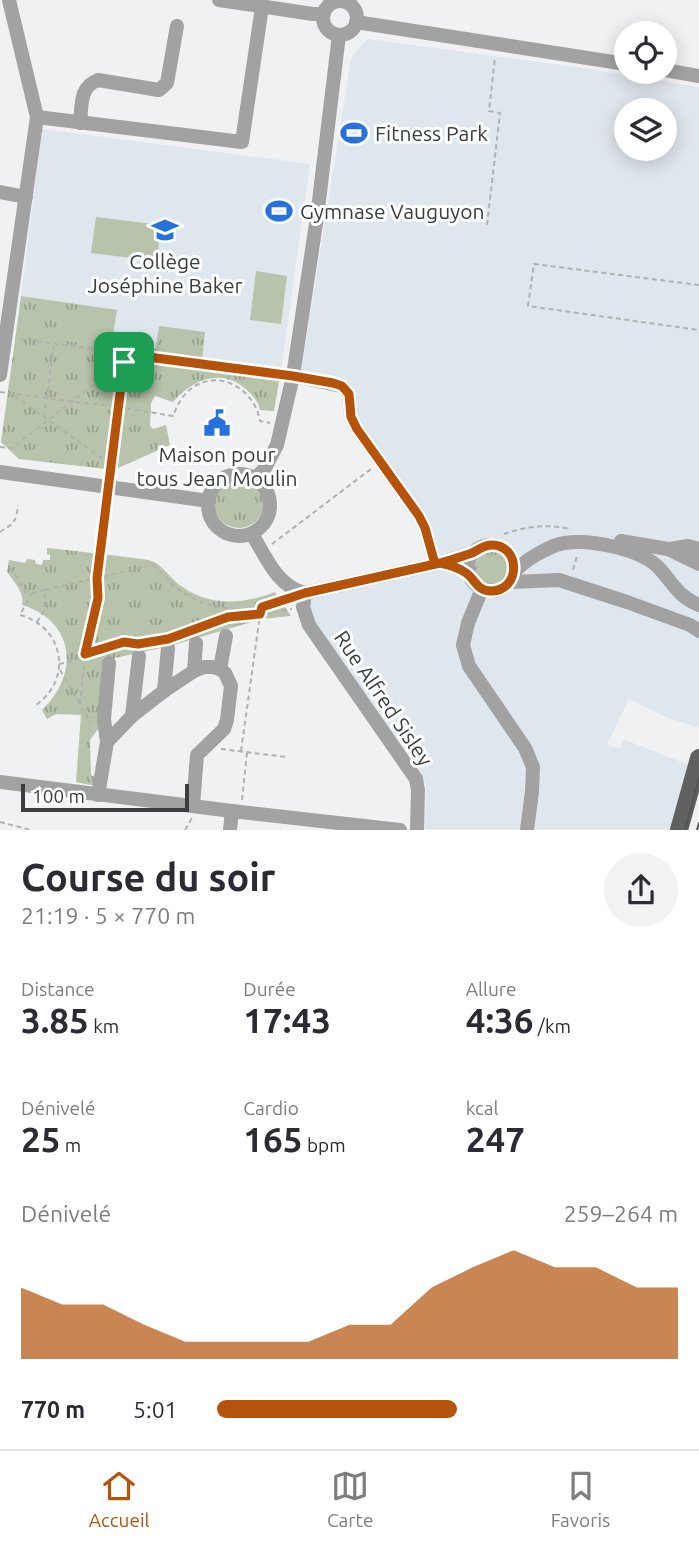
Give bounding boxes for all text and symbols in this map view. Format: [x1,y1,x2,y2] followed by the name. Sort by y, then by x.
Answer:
[614,21,677,161] map controls
[614,21,677,84] button: locate
[614,98,677,161] button: layers
[339,118,369,148] sports icon: Fitness Park
[375,121,488,145] place label: Fitness Park
[264,196,294,226] sports icon: Gymnase Vauguyon
[300,199,484,223] place label: Gymnase Vauguyon
[150,215,180,245] school or university icon: Collège Joséphine Baker
[87,249,243,297] place label: Collège Joséphine Baker
[94,332,154,392] pin
[105,343,143,381] icon: arrive
[202,408,232,438] public building icon: Maison pour tous Jean Moulin
[136,442,298,490] place label: Maison pour tous Jean Moulin
[330,626,438,770] street label: Rue Alfred Sisley
[21,780,189,812] scale bar
[32,785,85,807] text: 100 m
[604,853,678,927] button: share
[21,856,275,898] text: Course du soir
[21,903,195,928] text: 21:19 · 5 × 770 m
[21,978,95,1000] text: Distance
[243,978,296,1000] text: Durée
[466,978,516,1000] text: Allure
[21,1000,89,1040] text: 3.85
[243,1000,331,1040] text: 17:43
[466,1000,534,1040] text: 4:36
[89,1015,119,1037] text: km
[534,1015,571,1037] text: /km
[21,1097,96,1119] text: Dénivelé
[243,1097,299,1119] text: Cardio
[466,1097,498,1119] text: kcal
[21,1119,60,1159] text: 25
[243,1119,303,1159] text: 165
[466,1119,525,1159] text: 247
[60,1134,81,1156] text: m
[303,1134,346,1156] text: bpm
[21,1201,111,1226] text: Dénivelé
[564,1201,678,1226] text: 259–264 m
[21,1397,85,1422] text: 770 m
[133,1397,178,1422] text: 5:01
[89,1467,150,1531] tab: Accueil
[327,1467,373,1531] tab: Carte
[551,1467,610,1531] tab: Favoris

